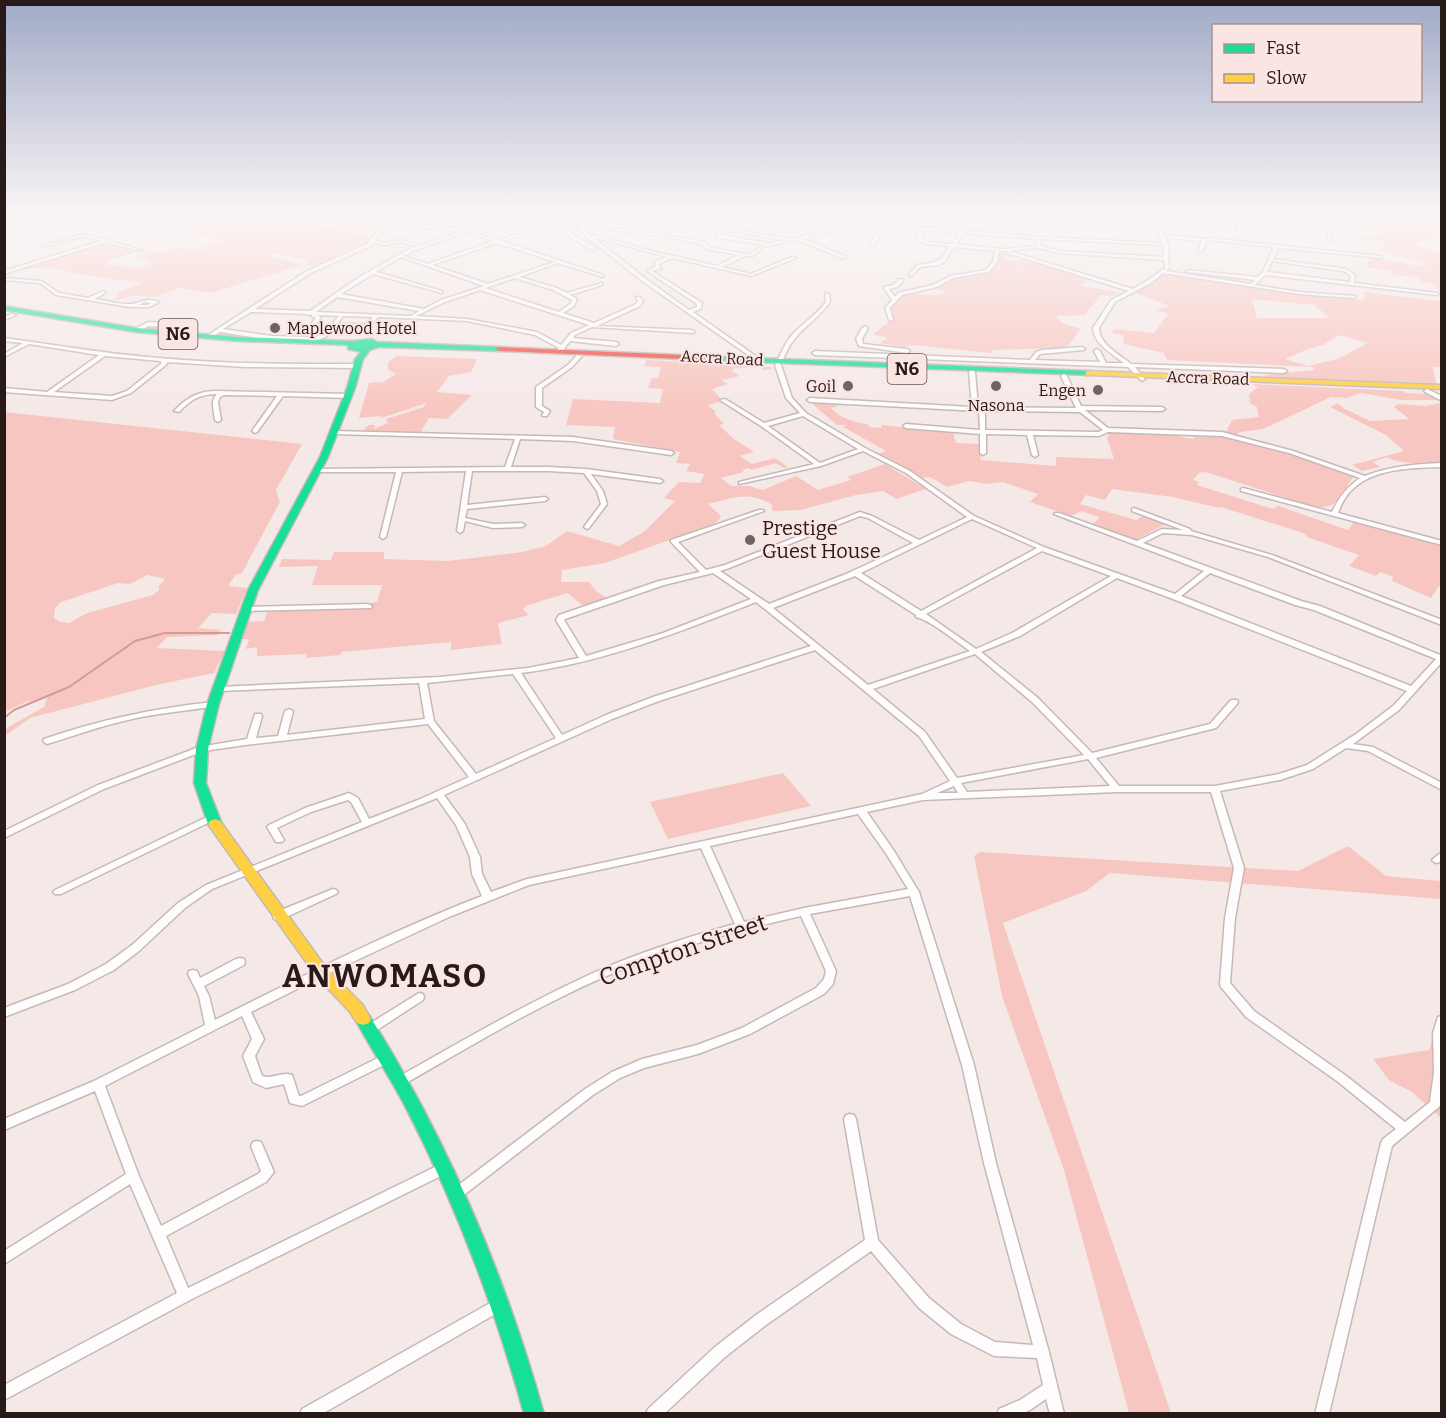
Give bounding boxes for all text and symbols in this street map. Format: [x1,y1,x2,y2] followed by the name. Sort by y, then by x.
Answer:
[1212,24,1422,102] legend
[1266,37,1301,59] text: Fast
[1266,67,1307,89] text: Slow
[158,319,198,349] road number: N6
[287,319,417,338] place label: Maplewood Hotel
[268,321,282,335] marker: Maplewood Hotel
[680,346,764,370] street label: Accra Road
[888,354,926,384] road number: N6
[1166,367,1250,389] street label: Accra Road
[806,377,836,396] place label: Goil
[841,379,855,393] marker: Goil
[989,379,1003,393] marker: Nasona
[1038,381,1086,400] place label: Engen
[1091,383,1105,397] marker: Engen
[968,396,1025,415] place label: Nasona
[762,516,881,563] place label: Prestige Guest House
[743,533,757,547] marker: Prestige Guest House
[595,908,771,992] street label: Compton Street
[282,957,488,995] district label: ANWOMASO

